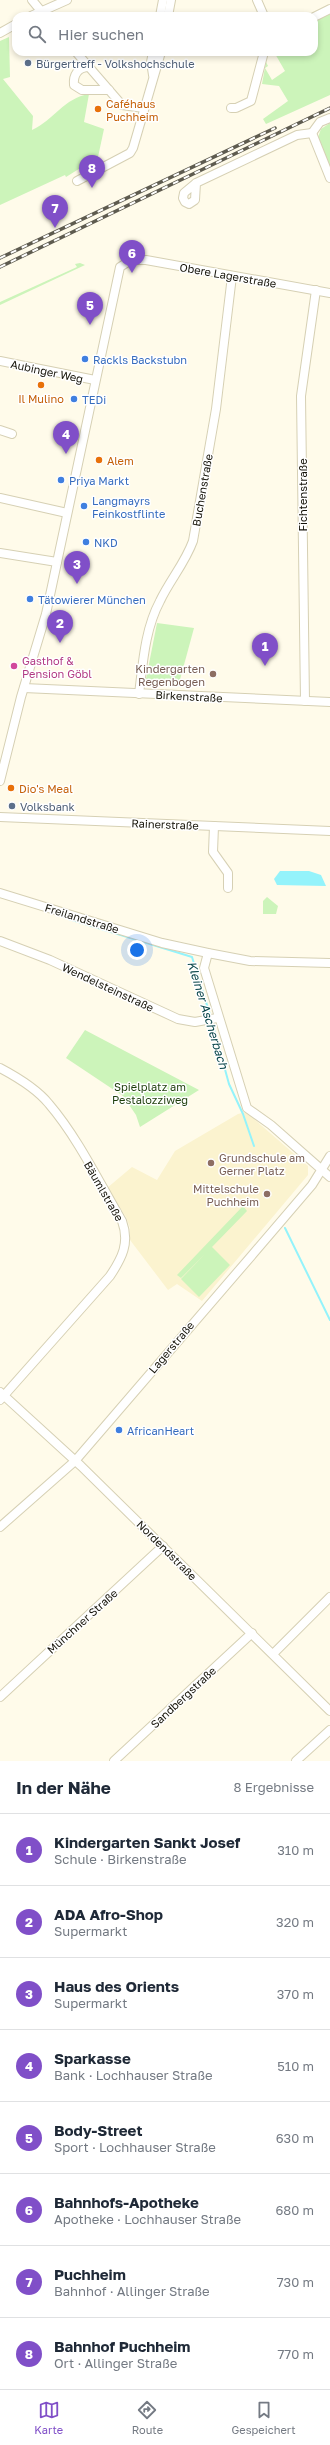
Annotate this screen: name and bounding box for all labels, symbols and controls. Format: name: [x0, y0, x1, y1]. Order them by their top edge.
search box: [12, 12, 318, 56]
icon: search: [26, 23, 48, 45]
text: Hier suchen: [58, 25, 144, 43]
place label: Bürgertreff - Volkshochschule: [36, 57, 195, 70]
marker: Bürgertreff - Volkshochschule: [23, 58, 33, 68]
place label: Caféhaus Puchheim: [106, 97, 158, 123]
marker: Caféhaus Puchheim: [93, 104, 103, 114]
pin: 8: [79, 155, 105, 188]
pin: 7: [42, 195, 68, 228]
pin: 6: [119, 240, 145, 273]
street label: Obere Lagerstraße: [179, 260, 277, 290]
pin: 5: [77, 292, 103, 325]
place label: Rackls Backstubn: [93, 353, 187, 366]
marker: Rackls Backstubn: [80, 354, 90, 364]
street label: Aubinger Weg: [10, 357, 84, 385]
marker: Il Mulino: [36, 380, 46, 390]
place label: Il Mulino: [18, 392, 64, 405]
place label: TEDi: [82, 393, 106, 406]
marker: TEDi: [69, 394, 79, 404]
pin: 4: [53, 421, 79, 454]
street label: Buchenstraße: [189, 453, 215, 527]
place label: Alem: [107, 454, 134, 467]
marker: Alem: [94, 455, 104, 465]
street label: Fichtenstraße: [296, 458, 309, 532]
place label: Priya Markt: [69, 474, 129, 487]
marker: Priya Markt: [56, 475, 66, 485]
place label: Langmayrs Feinkostflinte: [92, 494, 165, 520]
marker: Langmayrs Feinkostflinte: [79, 501, 89, 511]
place label: NKD: [94, 536, 118, 549]
marker: NKD: [81, 537, 91, 547]
pin: 3: [64, 551, 90, 584]
place label: Tätowierer München: [38, 593, 146, 606]
marker: Tätowierer München: [25, 594, 35, 604]
pin: 2: [47, 610, 73, 643]
pin: 1: [252, 633, 278, 666]
place label: Gasthof & Pension Göbl: [22, 654, 92, 680]
marker: Gasthof & Pension Göbl: [9, 661, 19, 671]
place label: Kindergarten Regenbogen: [135, 662, 205, 688]
marker: Kindergarten Regenbogen: [208, 669, 218, 679]
street label: Birkenstraße: [155, 688, 223, 704]
place label: Dio's Meal: [19, 782, 73, 795]
marker: Dio's Meal: [6, 783, 16, 793]
place label: Volksbank: [20, 800, 75, 813]
marker: Volksbank: [7, 801, 17, 811]
street label: Rainerstraße: [131, 816, 199, 832]
street label: Freilandstraße: [43, 901, 121, 935]
your location: [127, 940, 147, 960]
water label: Kleiner Ascherbach: [184, 959, 232, 1071]
street label: Wendelsteinstraße: [60, 960, 156, 1014]
park label: Spielplatz am Pestalozziweg: [112, 1080, 188, 1106]
place label: Grundschule am Gerner Platz: [219, 1151, 305, 1177]
marker: Grundschule am Gerner Platz: [206, 1158, 216, 1168]
street label: Bäumlstraße: [82, 1159, 126, 1223]
place label: Mittelschule Puchheim: [193, 1182, 259, 1208]
marker: Mittelschule Puchheim: [262, 1189, 272, 1199]
street label: Lagerstraße: [146, 1319, 196, 1375]
place label: AfricanHeart: [127, 1424, 194, 1437]
marker: AfricanHeart: [114, 1425, 124, 1435]
street label: Nordendstraße: [134, 1517, 200, 1583]
street label: Münchner Straße: [44, 1586, 120, 1656]
street label: Sandbergstraße: [148, 1664, 218, 1730]
text: In der Nähe: [16, 1777, 111, 1798]
text: 8 Ergebnisse: [234, 1779, 314, 1795]
text: Kindergarten Sankt Josef: [54, 1833, 240, 1851]
text: 1: [26, 1842, 32, 1858]
text: 310 m: [277, 1842, 314, 1858]
text: Schule · Birkenstraße: [54, 1851, 187, 1867]
text: ADA Afro-Shop: [54, 1905, 163, 1923]
text: 2: [25, 1914, 33, 1930]
text: 320 m: [276, 1914, 314, 1930]
text: Supermarkt: [54, 1923, 128, 1939]
text: Haus des Orients: [54, 1977, 179, 1995]
text: 3: [25, 1986, 33, 2002]
text: 370 m: [277, 1986, 314, 2002]
text: Supermarkt: [54, 1995, 128, 2011]
text: Sparkasse: [54, 2049, 131, 2067]
text: 4: [25, 2058, 33, 2074]
text: 510 m: [277, 2058, 314, 2074]
text: Bank · Lochhauser Straße: [54, 2067, 213, 2083]
text: Body-Street: [54, 2121, 142, 2139]
text: 5: [25, 2130, 33, 2146]
text: 630 m: [276, 2130, 314, 2146]
text: Sport · Lochhauser Straße: [54, 2139, 216, 2155]
text: Bahnhofs-Apotheke: [54, 2193, 199, 2211]
text: 6: [25, 2202, 33, 2218]
text: 680 m: [275, 2202, 314, 2218]
text: Apotheke · Lochhauser Straße: [54, 2211, 241, 2227]
text: Puchheim: [54, 2265, 126, 2283]
text: 7: [25, 2274, 33, 2290]
text: 730 m: [277, 2274, 314, 2290]
text: Bahnhof · Allinger Straße: [54, 2283, 210, 2299]
text: Bahnhof Puchheim: [54, 2337, 191, 2355]
text: 8: [25, 2346, 33, 2362]
text: 770 m: [277, 2346, 314, 2362]
text: Ort · Allinger Straße: [54, 2355, 177, 2371]
tab: Karte: [34, 2399, 63, 2436]
tab: Route: [132, 2399, 163, 2436]
tab: Gespeichert: [232, 2399, 296, 2436]

